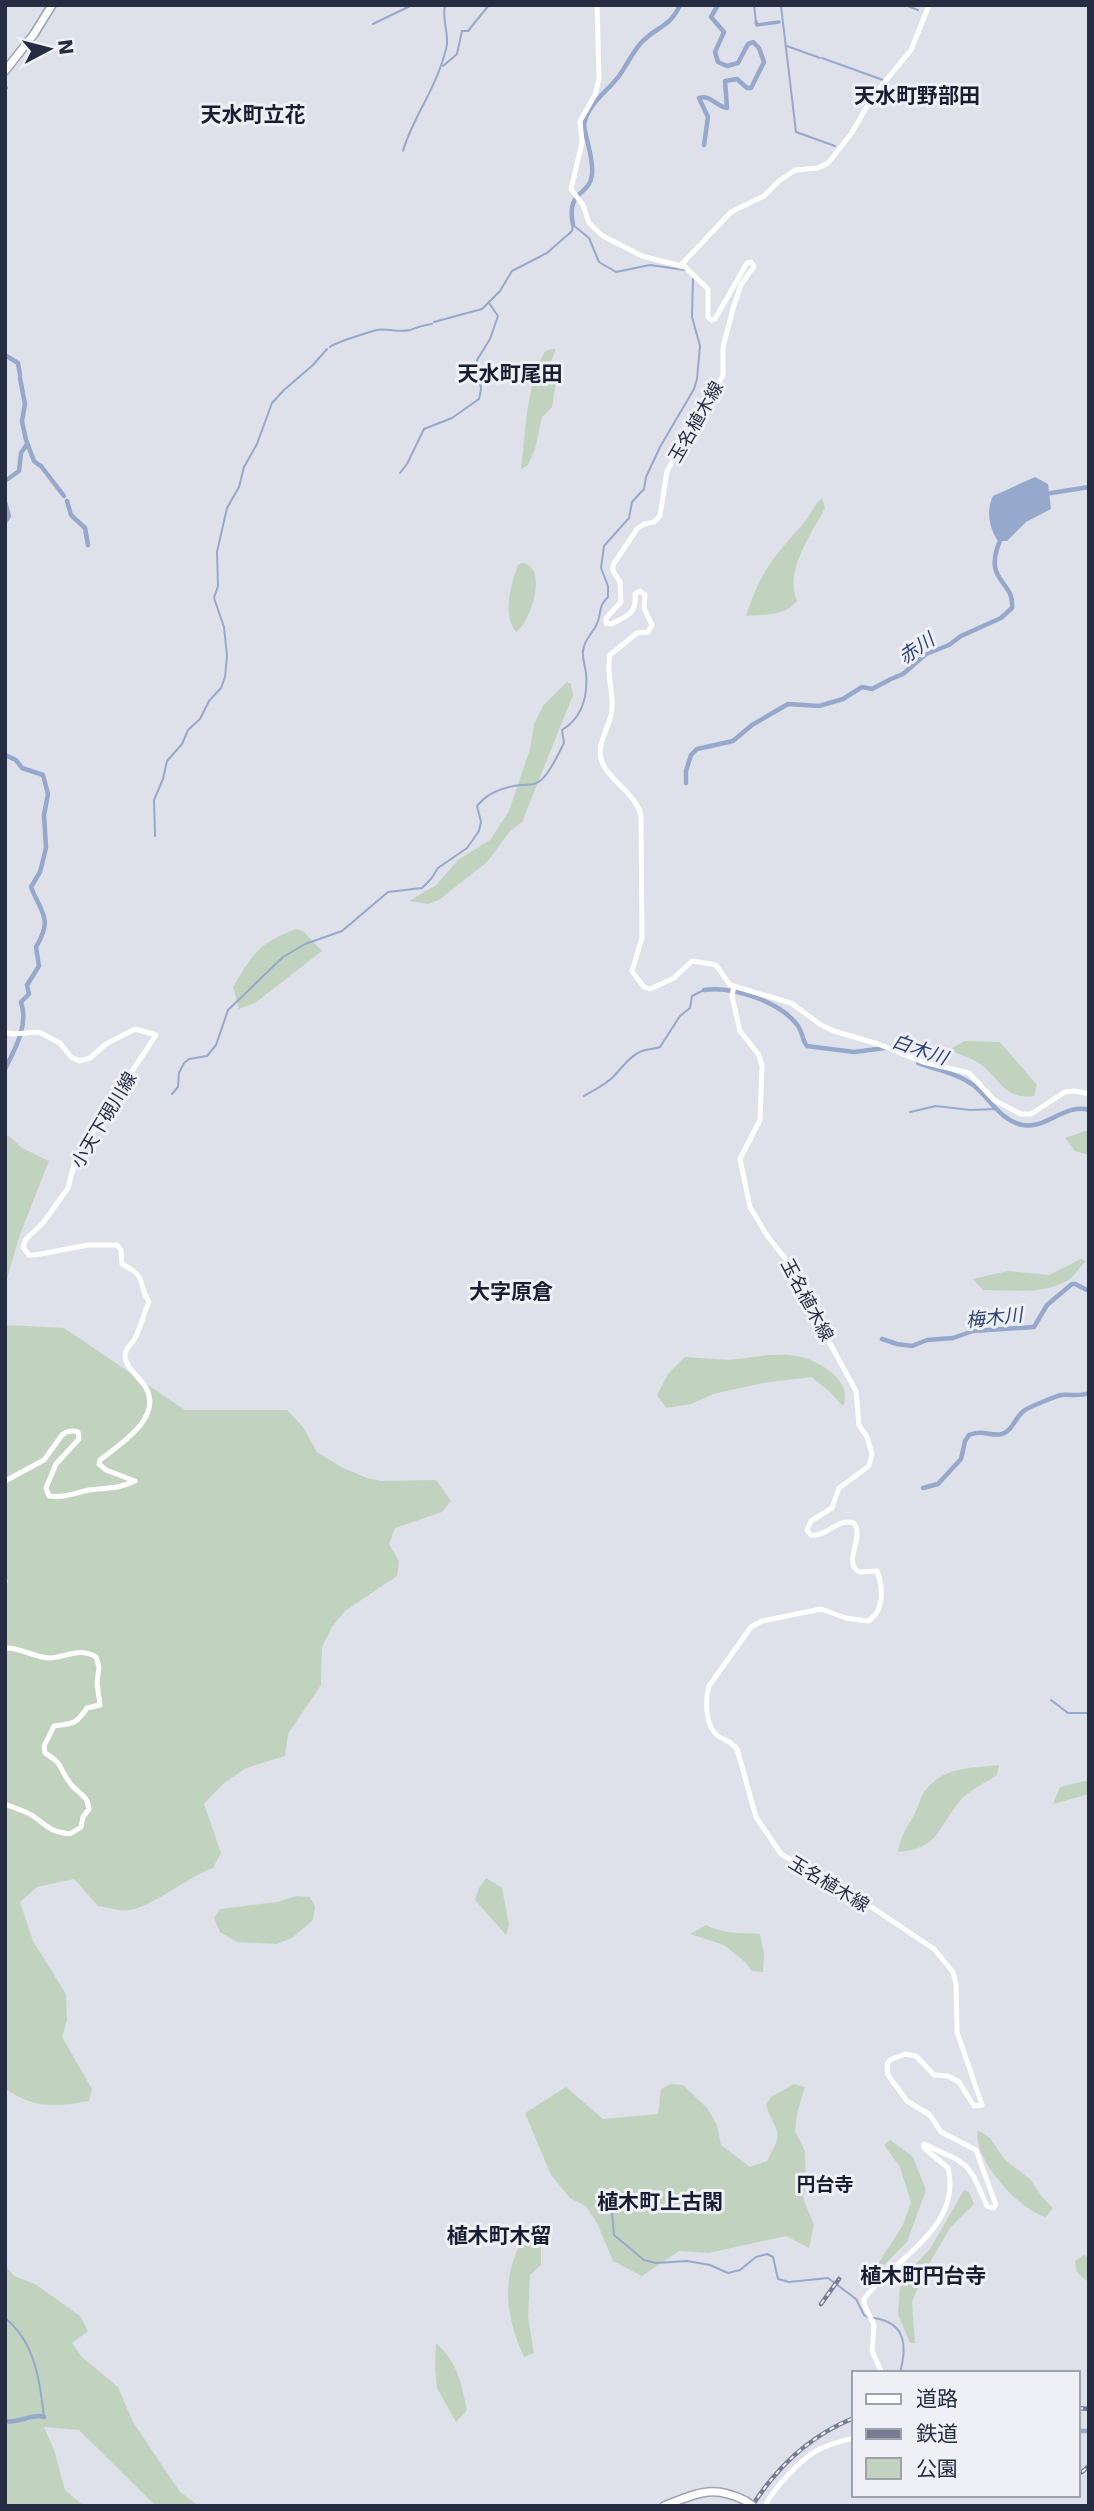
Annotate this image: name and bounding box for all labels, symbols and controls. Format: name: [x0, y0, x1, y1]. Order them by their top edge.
north arrow: [14, 14, 84, 84]
text: N: [54, 38, 78, 56]
district label: 天水町野部田: [854, 84, 980, 108]
district label: 天水町立花: [201, 103, 306, 127]
district label: 天水町尾田: [458, 362, 563, 386]
street label: 玉名植木線: [664, 378, 727, 466]
water label: 赤川: [894, 627, 940, 668]
water label: 白木川: [889, 1029, 952, 1069]
street label: 小天下硯川線: [67, 1068, 140, 1171]
street label: 玉名植木線: [777, 1255, 838, 1344]
district label: 大字原倉: [469, 1280, 553, 1304]
water label: 梅木川: [964, 1303, 1025, 1331]
street label: 玉名植木線: [785, 1851, 873, 1916]
district label: 円台寺: [796, 2173, 854, 2195]
district label: 植木町上古閑: [597, 2190, 723, 2214]
district label: 植木町木留: [447, 2224, 552, 2248]
district label: 植木町円台寺: [860, 2264, 986, 2288]
legend: [852, 2371, 1080, 2497]
text: 道路: [916, 2387, 958, 2411]
text: 鉄道: [916, 2422, 958, 2446]
text: 公園: [916, 2457, 958, 2481]

